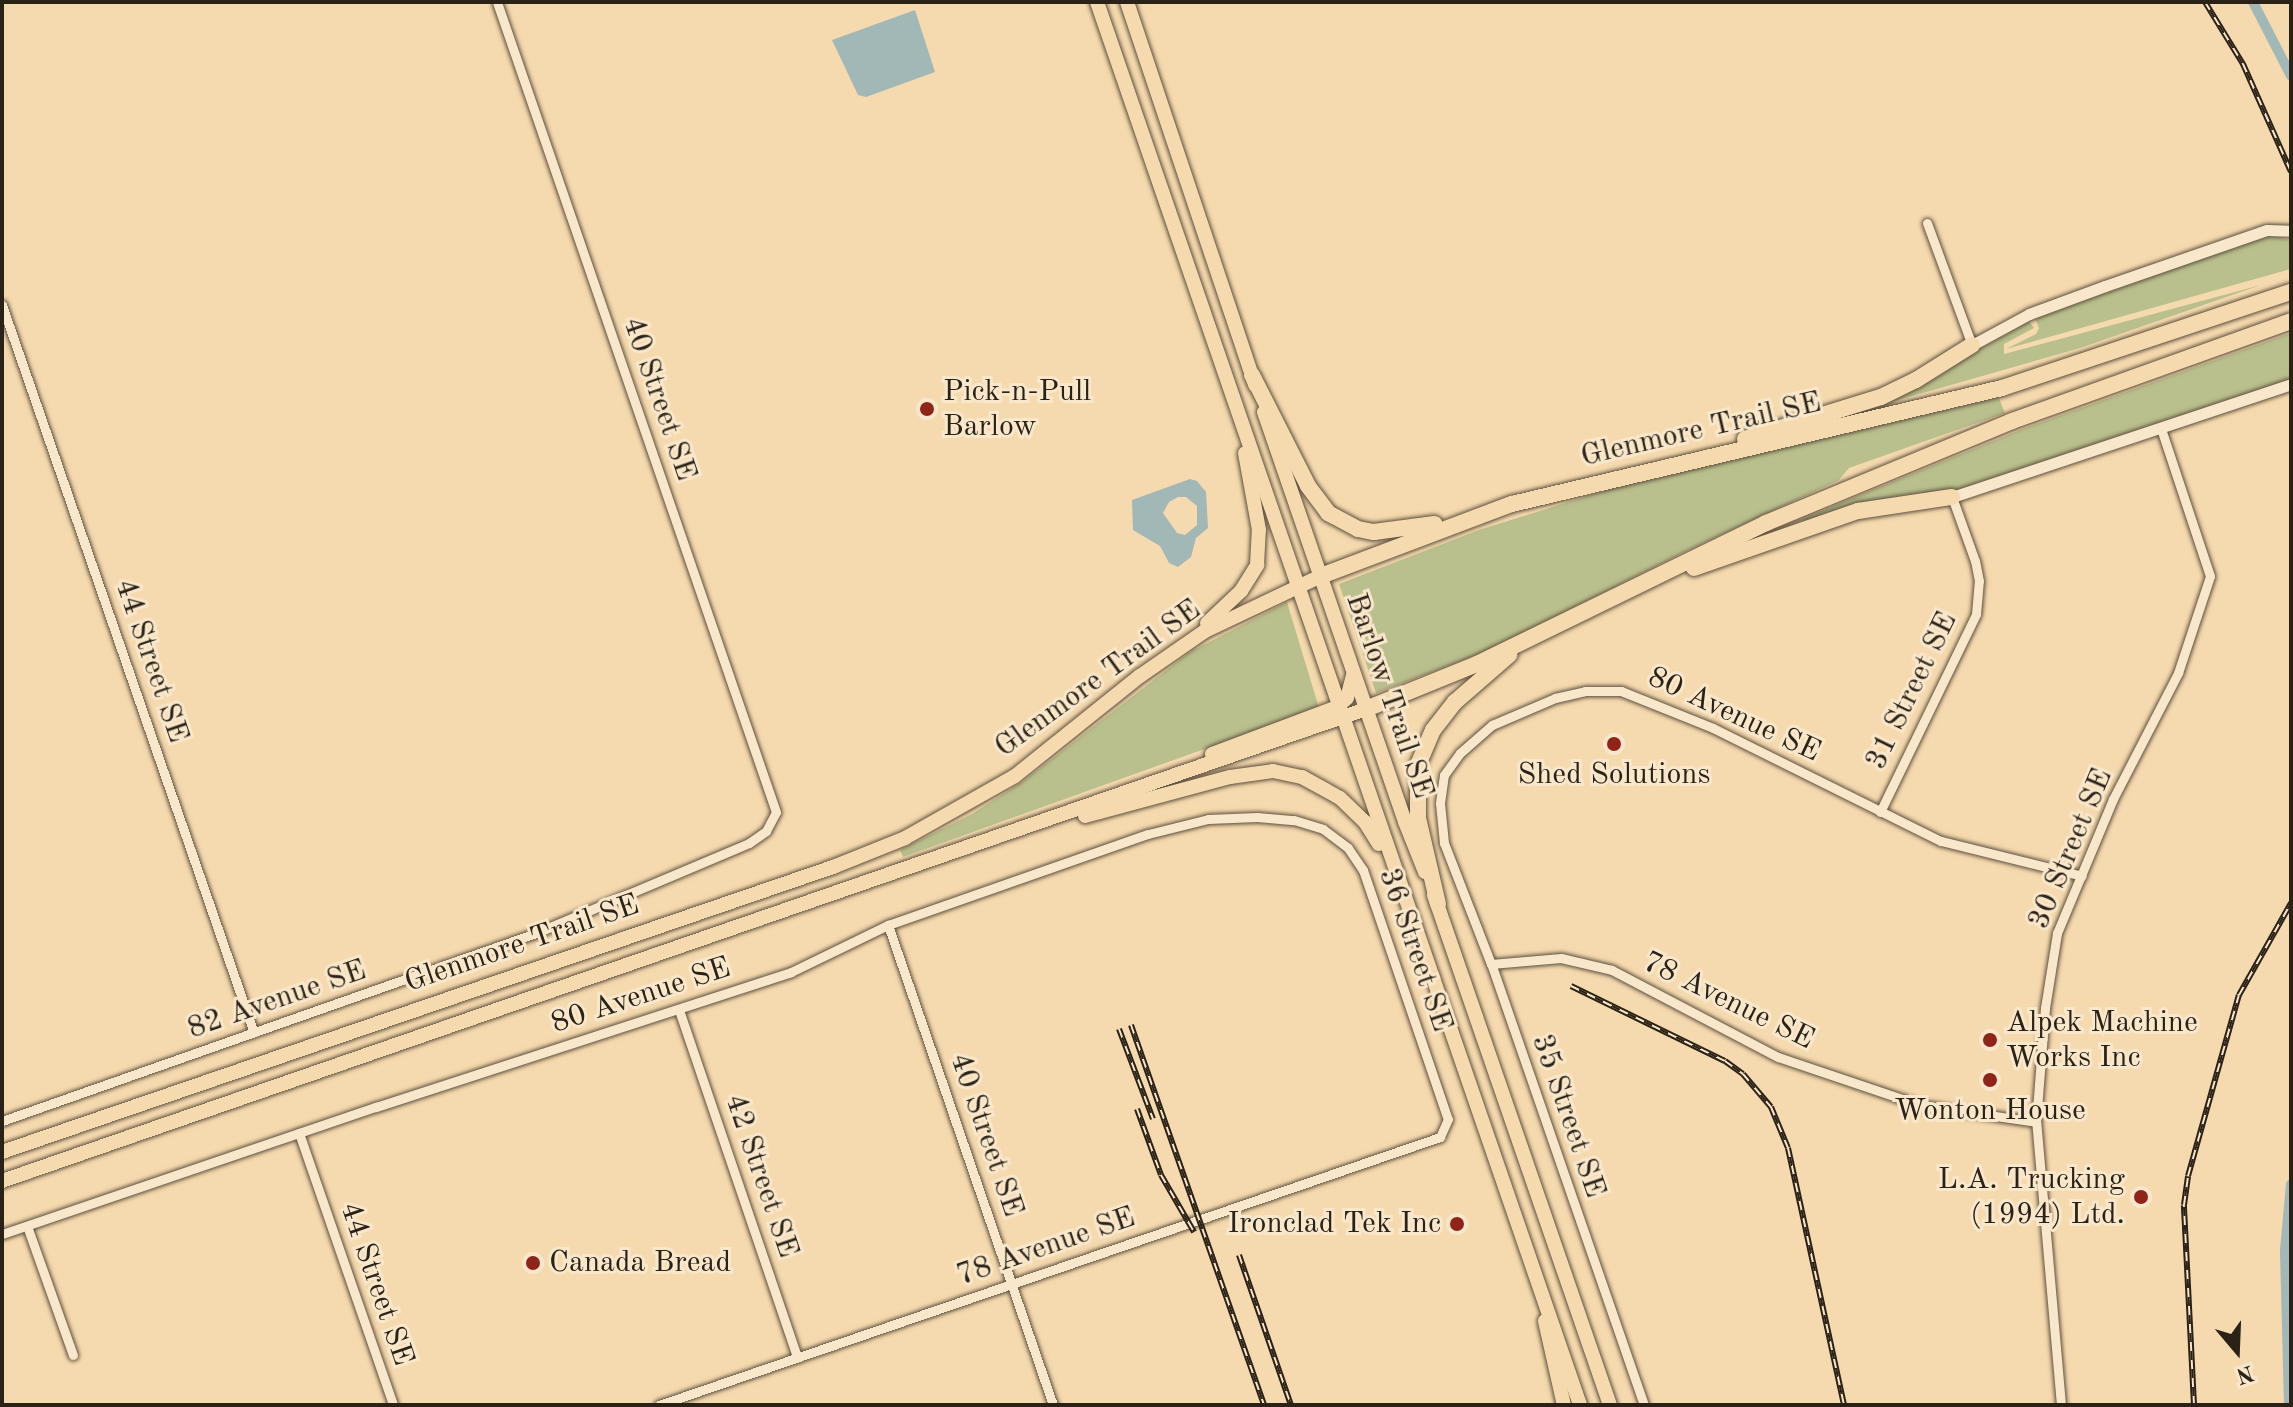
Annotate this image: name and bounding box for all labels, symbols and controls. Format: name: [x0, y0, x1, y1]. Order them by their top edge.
street label: 40 Street SE: [614, 313, 704, 485]
place label: Pick-n-Pull Barlow: [943, 374, 1091, 444]
street label: Glenmore Trail SE: [1577, 385, 1825, 475]
marker: Pick-n-Pull Barlow: [918, 400, 936, 418]
street label: 44 Street SE: [106, 575, 196, 747]
street label: Barlow Trail SE: [1337, 589, 1441, 803]
street label: Glenmore Trail SE: [988, 592, 1208, 766]
street label: 31 Street SE: [1858, 607, 1966, 775]
street label: 80 Avenue SE: [1642, 659, 1826, 771]
marker: Shed Solutions: [1605, 735, 1623, 753]
place label: Shed Solutions: [1517, 757, 1711, 793]
street label: 30 Street SE: [2021, 764, 2121, 934]
street label: 36 Street SE: [1370, 864, 1460, 1036]
street label: Glenmore Trail SE: [400, 887, 644, 1001]
street label: 78 Avenue SE: [1636, 944, 1820, 1058]
street label: 80 Avenue SE: [547, 950, 735, 1042]
street label: 82 Avenue SE: [183, 953, 371, 1047]
place label: Alpek Machine Works Inc: [2006, 1005, 2198, 1076]
street label: 35 Street SE: [1523, 1030, 1613, 1202]
marker: Alpek Machine Works Inc: [1981, 1031, 1999, 1049]
street label: 40 Street SE: [941, 1049, 1031, 1221]
marker: Wonton House: [1981, 1071, 1999, 1089]
street label: 42 Street SE: [716, 1090, 806, 1262]
place label: Wonton House: [1894, 1093, 2086, 1129]
place label: L.A. Trucking (1994) Ltd.: [1938, 1162, 2125, 1232]
marker: L.A. Trucking (1994) Ltd.: [2132, 1188, 2150, 1206]
street label: 44 Street SE: [331, 1198, 421, 1370]
street label: 78 Avenue SE: [952, 1200, 1140, 1294]
place label: Ironclad Tek Inc: [1227, 1206, 1441, 1242]
marker: Ironclad Tek Inc: [1448, 1215, 1466, 1233]
place label: Canada Bread: [549, 1245, 731, 1281]
marker: Canada Bread: [524, 1254, 542, 1272]
north arrow: [2197, 1311, 2277, 1391]
text: N: [2233, 1361, 2256, 1387]

